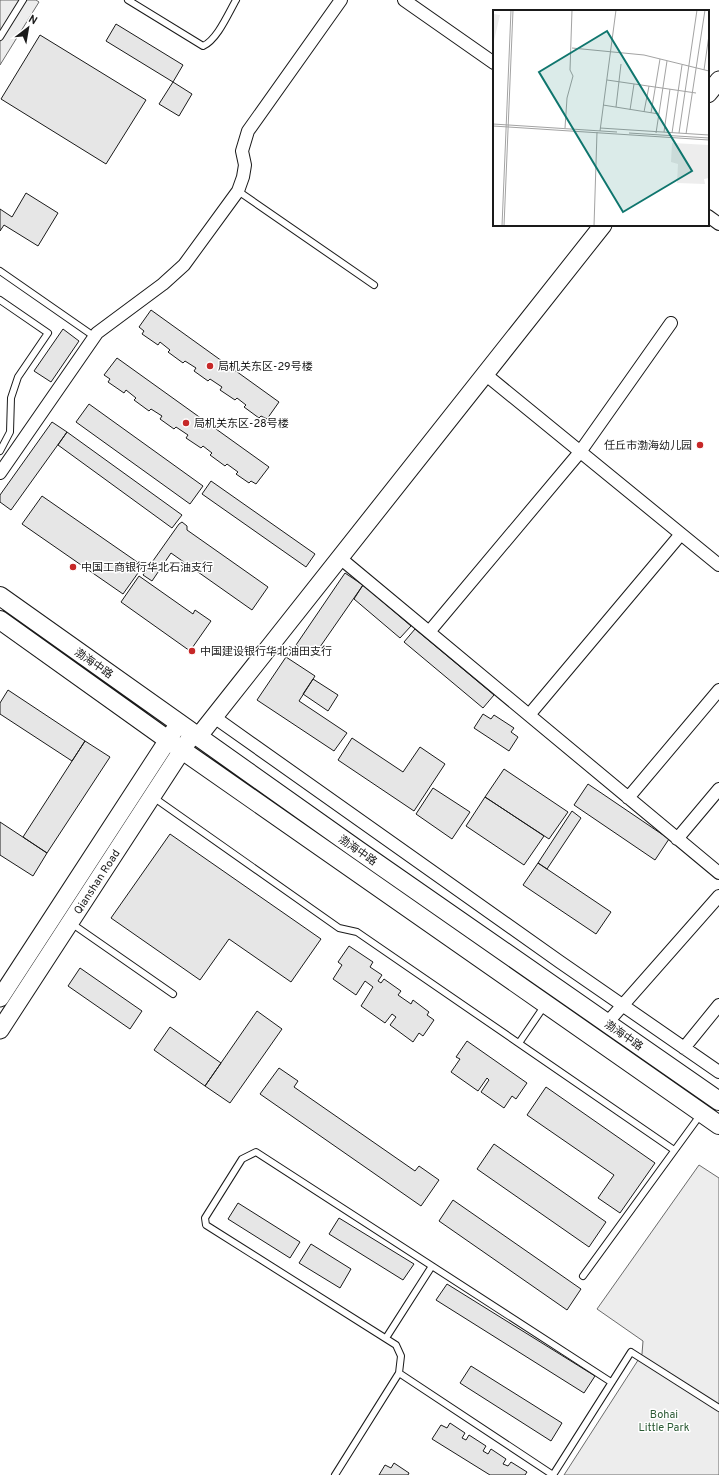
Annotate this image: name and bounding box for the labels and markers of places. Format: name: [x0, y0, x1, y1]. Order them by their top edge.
place label: 局机关东区-29号楼: [218, 360, 313, 374]
marker: 局机关东区-29号楼: [205, 361, 215, 371]
place label: 局机关东区-28号楼: [194, 417, 289, 431]
marker: 局机关东区-28号楼: [181, 418, 191, 428]
place label: 任丘市渤海幼儿园: [604, 439, 692, 453]
marker: 任丘市渤海幼儿园: [695, 440, 705, 450]
place label: 中国工商银行华北石油支行: [81, 561, 213, 575]
marker: 中国工商银行华北石油支行: [68, 562, 78, 572]
place label: 中国建设银行华北油田支行: [200, 645, 332, 659]
marker: 中国建设银行华北油田支行: [187, 646, 197, 656]

